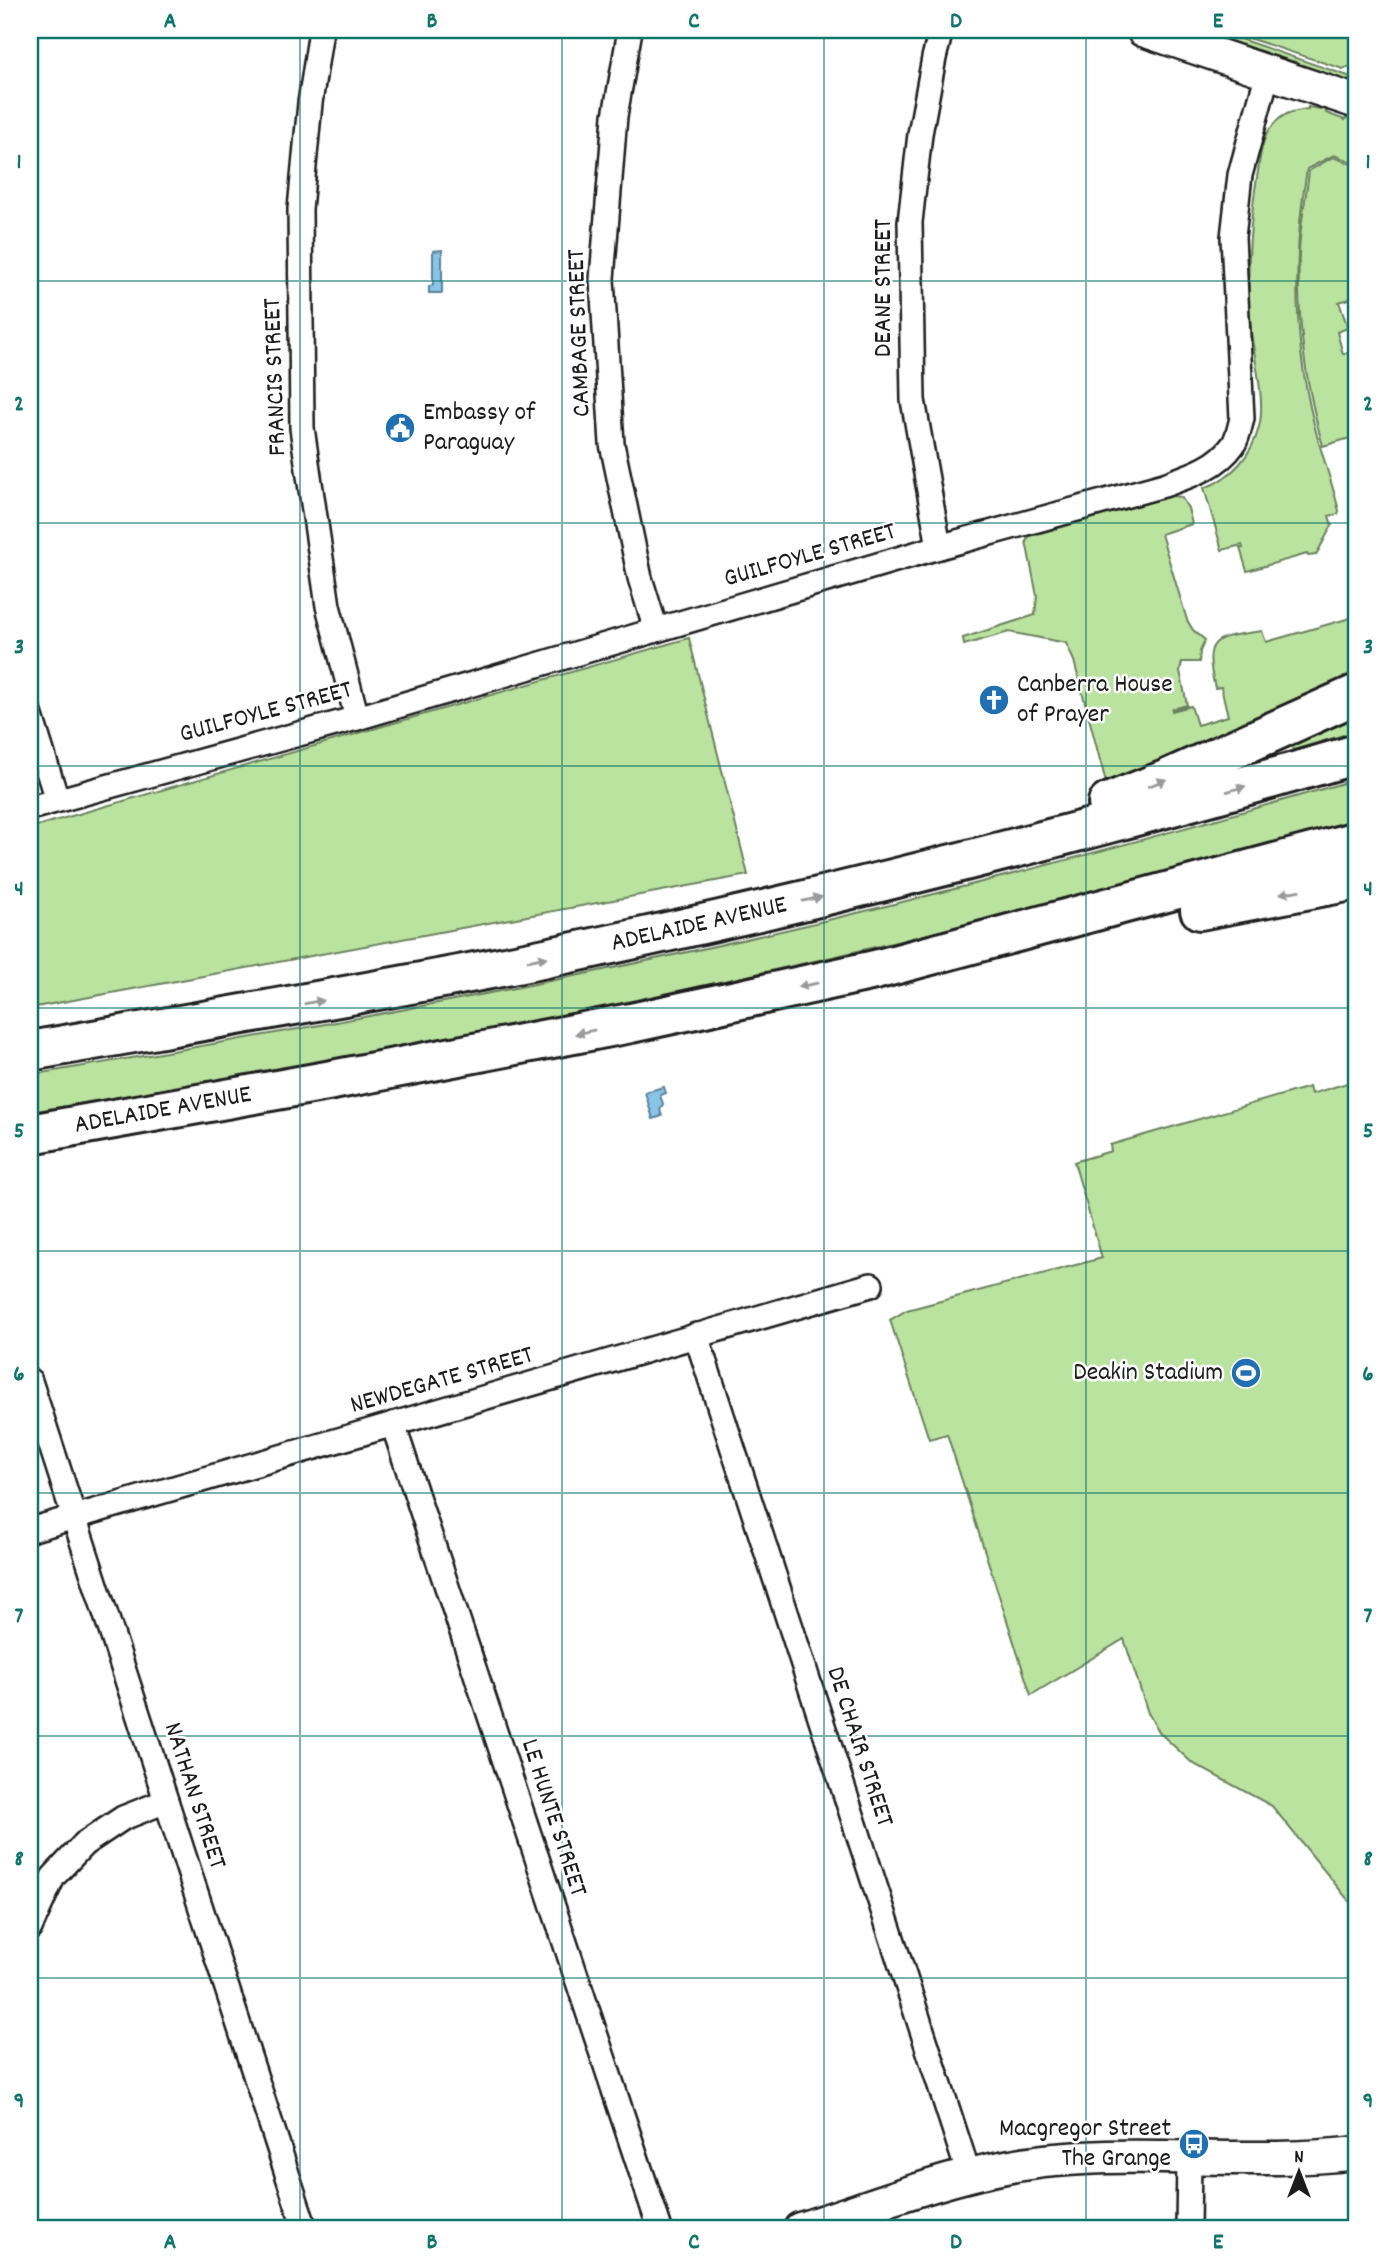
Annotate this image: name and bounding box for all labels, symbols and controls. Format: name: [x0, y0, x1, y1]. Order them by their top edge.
text: A: [164, 6, 176, 39]
text: B: [427, 6, 438, 39]
text: C: [688, 6, 700, 39]
text: D: [950, 6, 962, 39]
text: E: [1213, 6, 1224, 39]
text: 1: [16, 147, 22, 180]
text: 1: [1365, 147, 1371, 180]
street label: DEANE STREET: [866, 218, 903, 357]
street label: CAMBAGE STREET: [559, 248, 601, 418]
street label: FRANCIS STREET: [255, 297, 297, 457]
text: 2: [14, 389, 24, 422]
text: 2: [1363, 389, 1373, 422]
place label: Embassy of Paraguay: [423, 395, 536, 462]
public building icon: Embassy of Paraguay: [383, 411, 417, 445]
street label: GUILFOYLE STREET: [720, 514, 901, 598]
text: 3: [14, 632, 24, 665]
text: 3: [1363, 632, 1373, 665]
place label: Canberra House of Prayer: [1017, 667, 1173, 734]
street label: GUILFOYLE STREET: [176, 672, 357, 754]
church icon: Canberra House of Prayer: [977, 683, 1011, 717]
one-way arrow: [1146, 778, 1167, 789]
one-way arrow: [1225, 783, 1246, 793]
text: 4: [14, 874, 24, 907]
text: 4: [1363, 874, 1373, 907]
one-way arrow: [1279, 886, 1301, 897]
street label: ADELAIDE AVENUE: [608, 887, 791, 962]
one-way arrow: [802, 893, 824, 904]
one-way arrow: [526, 954, 548, 965]
one-way arrow: [797, 979, 819, 990]
one-way arrow: [303, 996, 325, 1007]
one-way arrow: [574, 1026, 596, 1037]
street label: ADELAIDE AVENUE: [71, 1076, 255, 1144]
text: 5: [14, 1116, 24, 1149]
text: 5: [1363, 1116, 1373, 1149]
street label: NEWDEGATE STREET: [346, 1337, 538, 1425]
place label: Deakin Stadium: [1073, 1355, 1223, 1392]
sports icon: Deakin Stadium: [1229, 1356, 1263, 1390]
text: 6: [13, 1359, 25, 1392]
text: 6: [1362, 1359, 1374, 1392]
text: 7: [15, 1601, 24, 1634]
text: 7: [1364, 1601, 1373, 1634]
street label: DE CHAIR STREET: [816, 1662, 903, 1833]
street label: NATHAN STREET: [153, 1718, 235, 1875]
street label: LE HUNTE STREET: [510, 1734, 596, 1902]
text: 8: [14, 1844, 24, 1877]
text: 8: [1363, 1844, 1373, 1877]
text: 9: [14, 2086, 24, 2119]
text: 9: [1363, 2086, 1373, 2119]
place label: Macgregor Street The Grange: [999, 2111, 1171, 2178]
bus stop icon: Macgregor Street The Grange: [1177, 2127, 1211, 2161]
north arrow: [1264, 2136, 1334, 2206]
text: N: [1294, 2145, 1304, 2172]
text: A: [164, 2227, 176, 2259]
text: B: [427, 2227, 438, 2259]
text: C: [688, 2227, 700, 2259]
text: D: [950, 2227, 962, 2259]
text: E: [1213, 2227, 1224, 2259]

